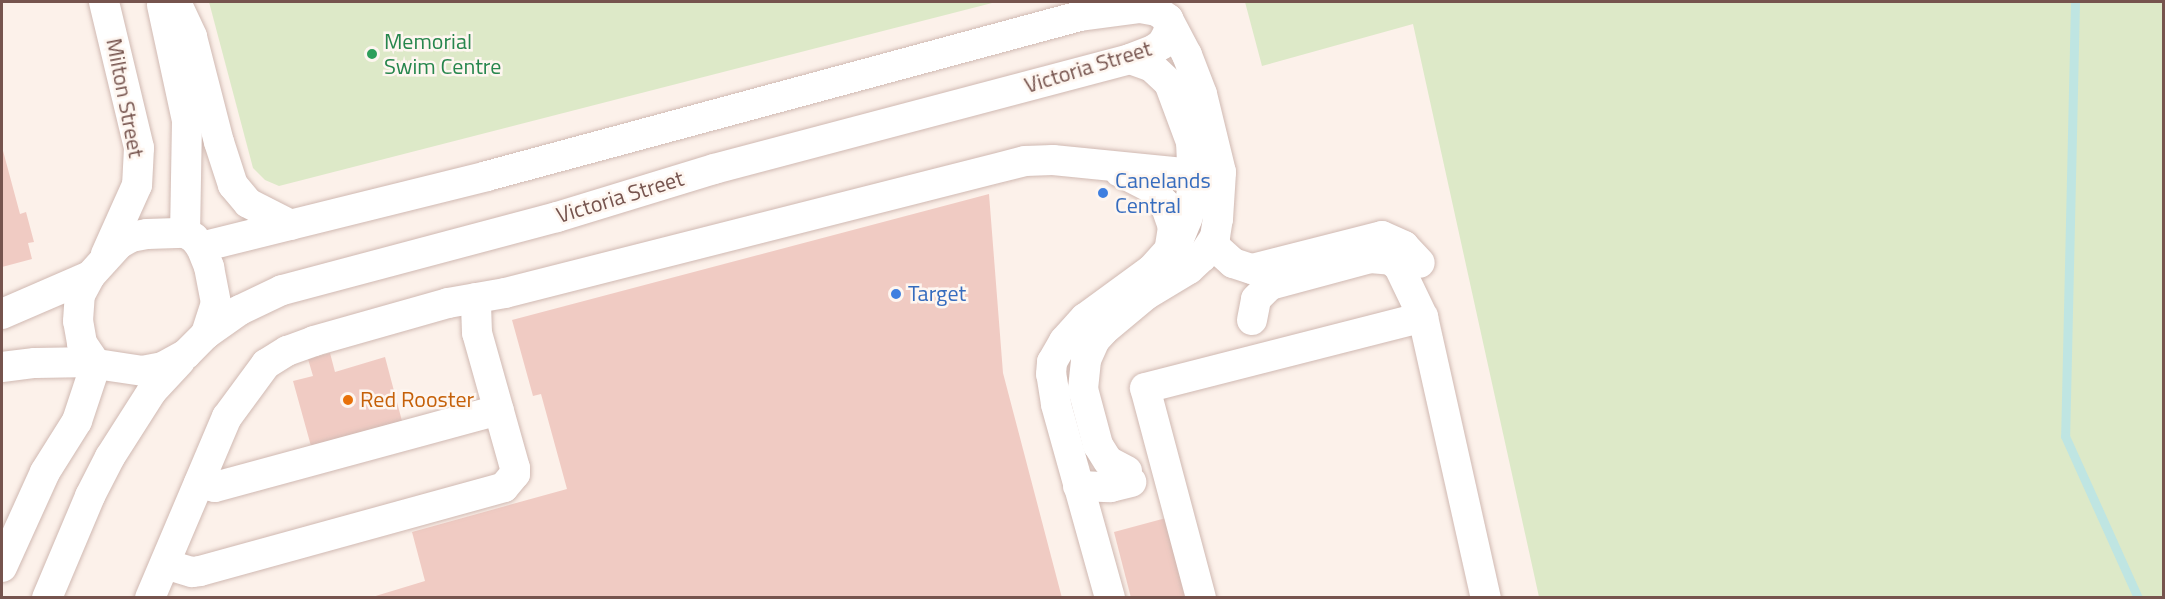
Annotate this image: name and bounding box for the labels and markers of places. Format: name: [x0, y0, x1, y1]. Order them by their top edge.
place label: Memorial Swim Centre: [384, 28, 501, 80]
marker: Memorial Swim Centre: [365, 47, 379, 61]
place label: Canelands Central: [1115, 167, 1211, 218]
marker: Canelands Central: [1096, 186, 1110, 200]
place label: Target: [908, 281, 966, 307]
marker: Target: [889, 287, 903, 301]
place label: Red Rooster: [360, 387, 474, 413]
marker: Red Rooster: [341, 393, 355, 407]

